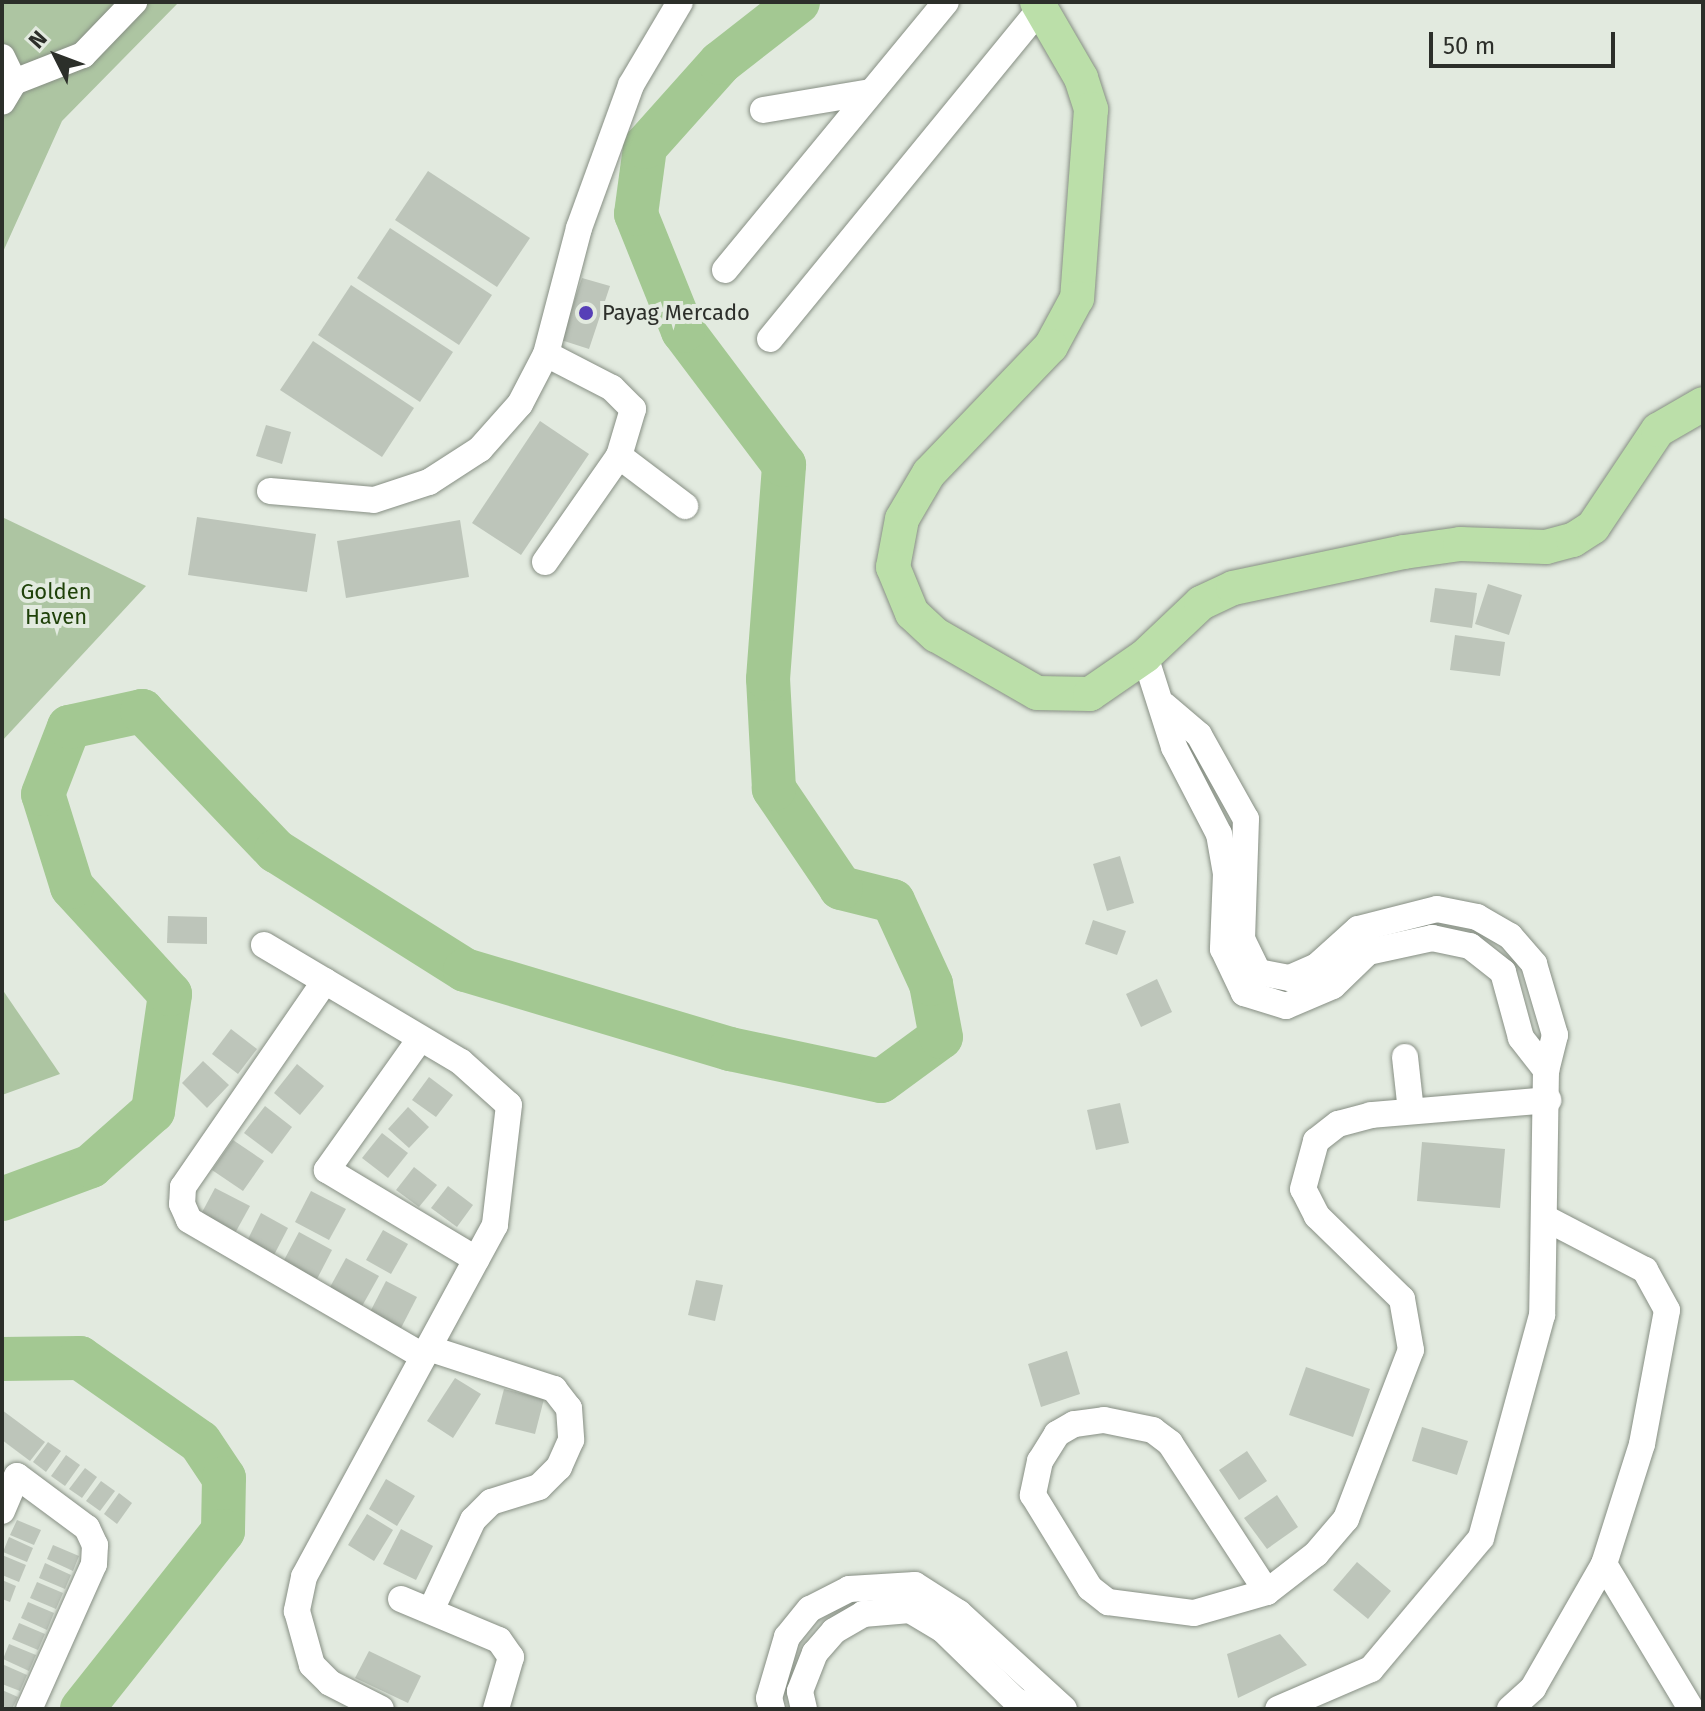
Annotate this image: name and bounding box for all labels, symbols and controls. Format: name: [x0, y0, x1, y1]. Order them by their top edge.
north arrow: [16, 16, 96, 96]
scale bar: [1433, 16, 1619, 66]
text: N: [23, 25, 53, 54]
text: 50 m: [1443, 32, 1495, 60]
place label: Payag Mercado: [602, 300, 750, 326]
marker: Payag Mercado: [577, 304, 595, 322]
park label: Golden Haven: [20, 578, 92, 630]

